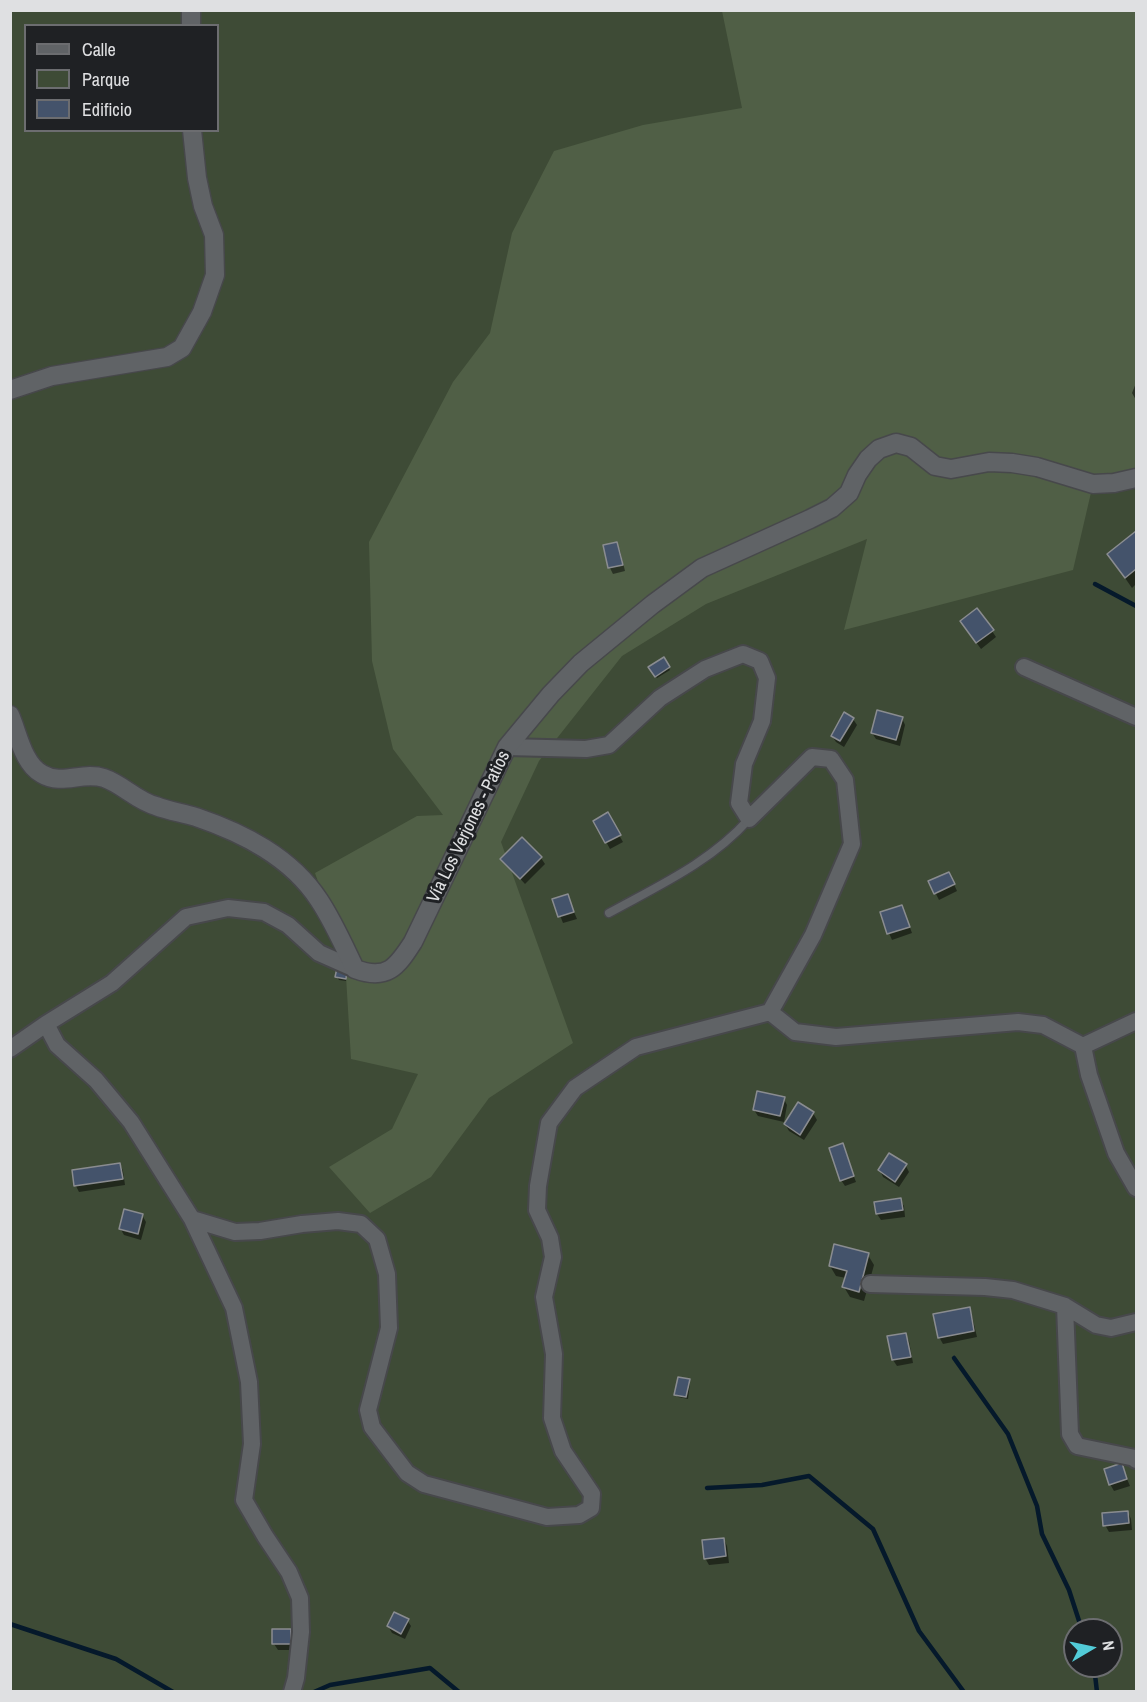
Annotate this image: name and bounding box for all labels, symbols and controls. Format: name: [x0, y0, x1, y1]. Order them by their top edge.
legend: [24, 24, 219, 132]
text: Calle: [82, 37, 116, 62]
text: Parque: [82, 67, 130, 92]
text: Edificio: [82, 97, 132, 122]
street label: Vía Los Verjones - Patios: [423, 748, 515, 906]
north arrow: [1063, 1618, 1123, 1678]
text: N: [1097, 1639, 1120, 1652]

